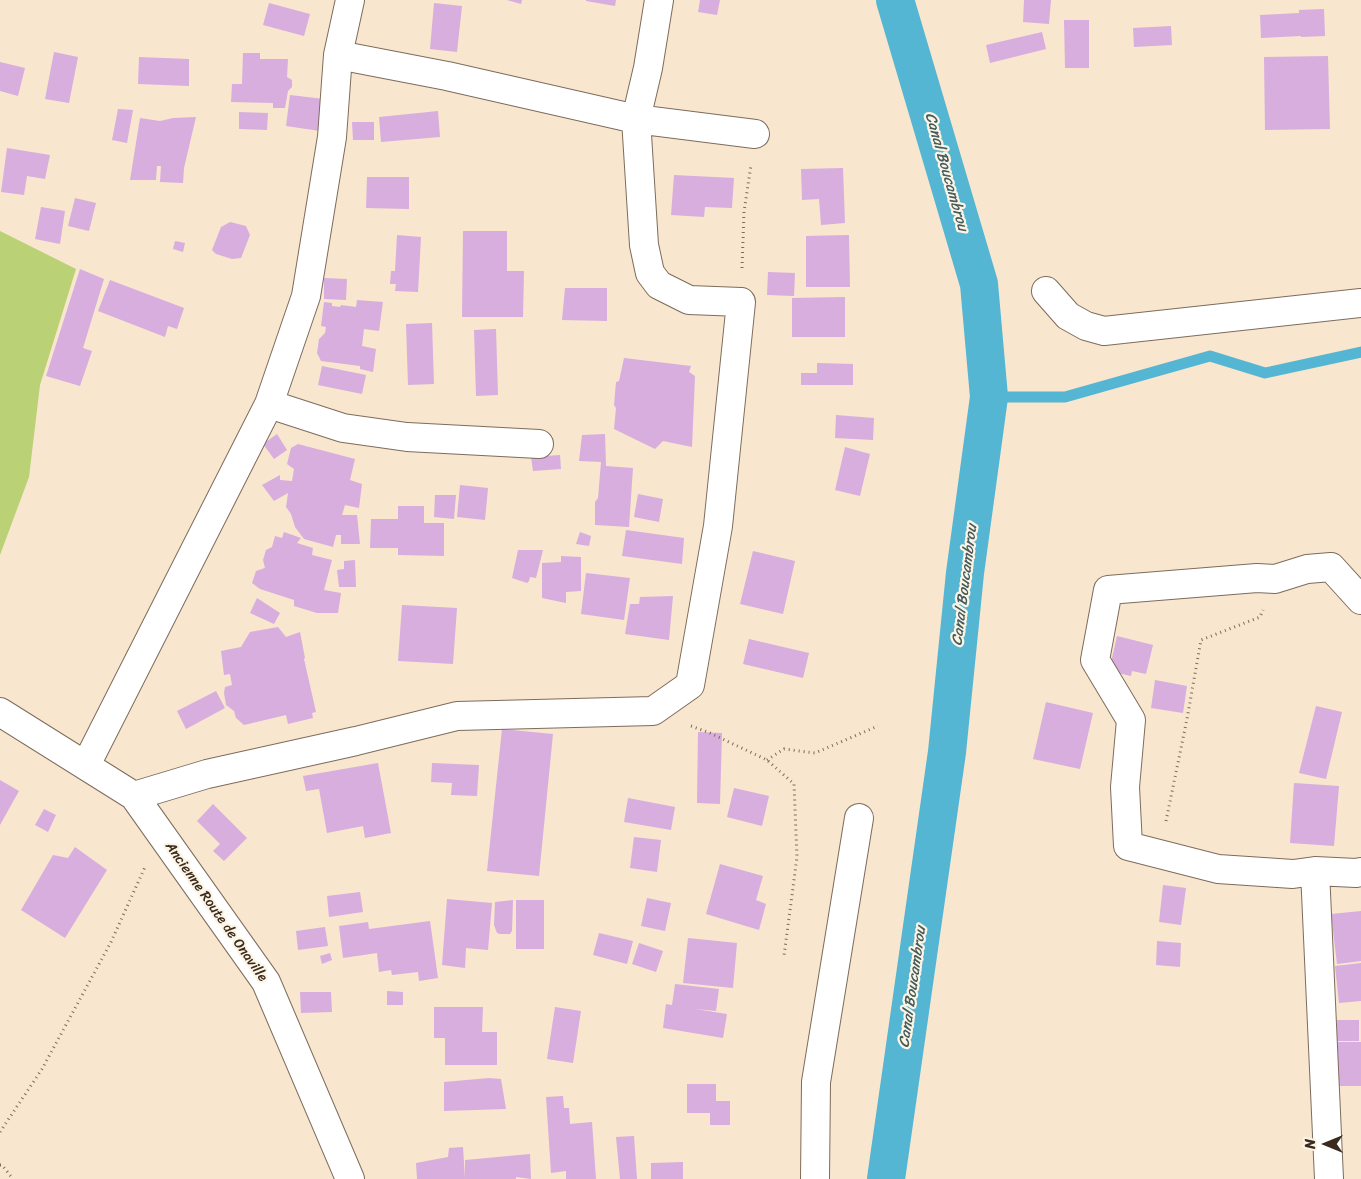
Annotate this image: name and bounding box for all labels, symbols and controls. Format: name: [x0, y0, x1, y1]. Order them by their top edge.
water label: Canal Boucambrou: [921, 111, 971, 233]
water label: Canal Boucambrou: [949, 523, 981, 647]
street label: Ancienne Route de Onaville: [161, 839, 271, 985]
water label: Canal Boucambrou: [896, 925, 930, 1049]
north arrow: [1301, 1119, 1351, 1169]
text: N: [1298, 1139, 1323, 1149]

